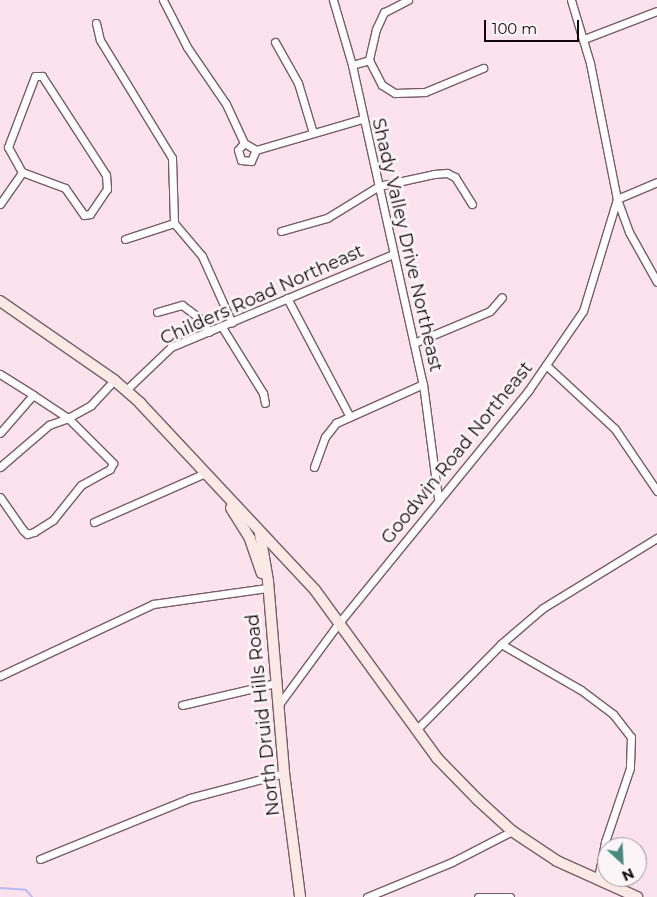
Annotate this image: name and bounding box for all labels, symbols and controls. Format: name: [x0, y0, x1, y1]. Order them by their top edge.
scale bar: [487, 10, 582, 42]
text: 100 m: [492, 19, 537, 38]
street label: Shady Valley Drive Northeast: [367, 116, 447, 374]
street label: Childers Road Northeast: [157, 240, 367, 350]
street label: Goodwin Road Northeast: [377, 358, 537, 548]
street label: North Druid Hills Road: [242, 613, 284, 817]
north arrow: [597, 837, 647, 887]
text: N: [619, 864, 637, 885]

